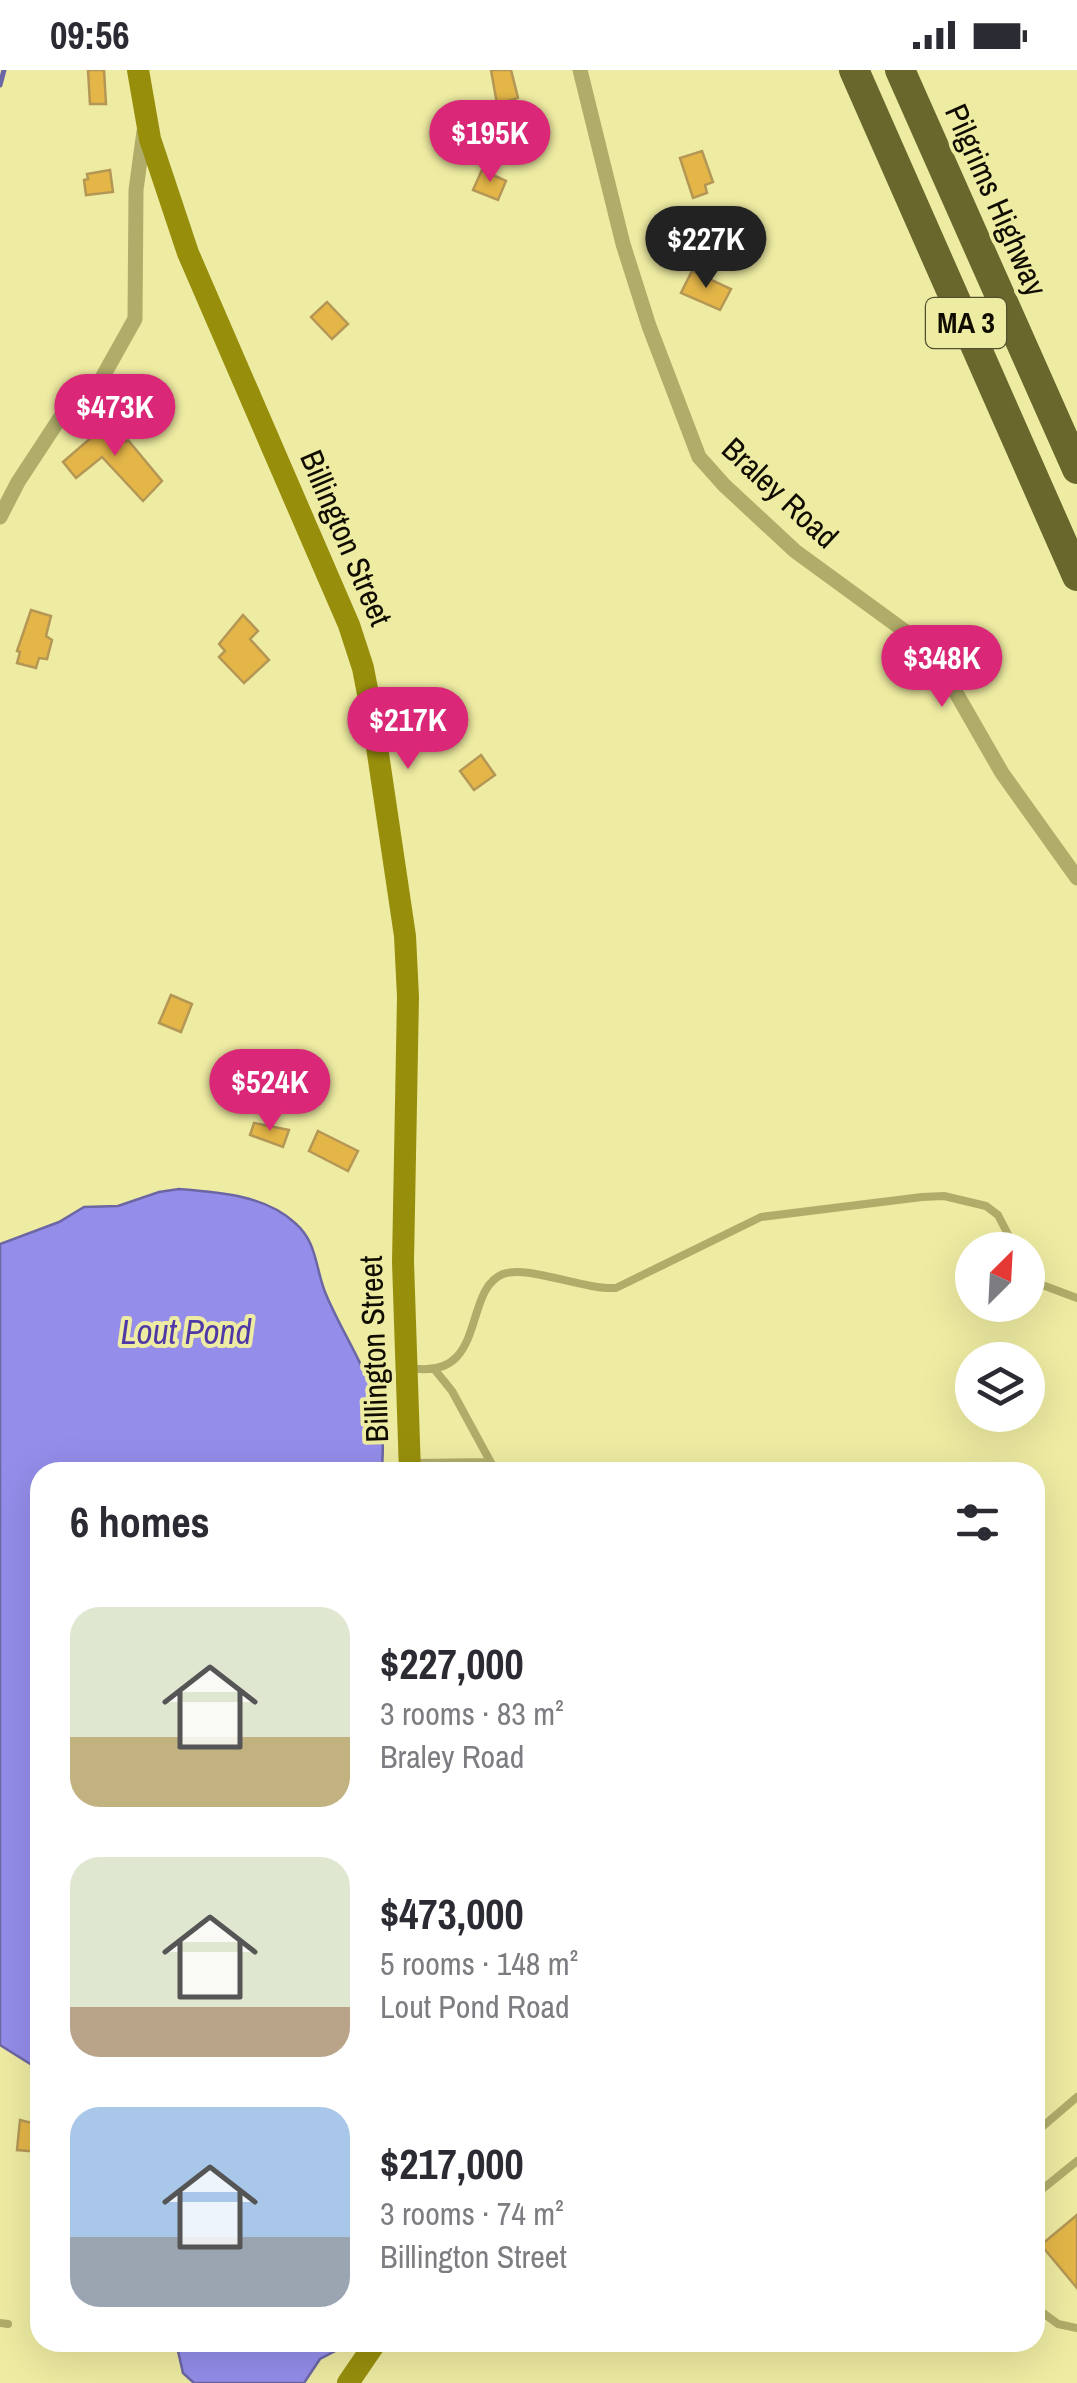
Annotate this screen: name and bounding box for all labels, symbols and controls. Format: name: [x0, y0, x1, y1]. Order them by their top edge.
text: 09:56: [50, 10, 130, 61]
street label: Pilgrims Highway: [935, 97, 1058, 302]
pin: $195K: [420, 100, 560, 185]
text: $195K: [451, 111, 529, 154]
pin: $227K: [636, 206, 776, 291]
text: $227K: [667, 217, 745, 260]
road number: MA 3: [926, 298, 1006, 348]
pin: $473K: [45, 374, 185, 459]
text: $473K: [76, 385, 154, 428]
street label: Braley Road: [713, 428, 848, 558]
street label: Billington Street: [290, 443, 403, 632]
pin: $348K: [872, 625, 1012, 710]
text: $348K: [903, 636, 981, 679]
pin: $217K: [338, 687, 478, 772]
text: $217K: [369, 698, 447, 741]
pin: $524K: [200, 1049, 340, 1134]
text: $524K: [231, 1060, 309, 1103]
north arrow: [955, 1232, 1045, 1322]
map controls: [955, 1232, 1045, 1432]
street label: Billington Street: [349, 1255, 398, 1443]
water label: Lout Pond: [121, 1308, 252, 1355]
button: layers: [955, 1342, 1045, 1432]
text: 6 homes: [70, 1494, 210, 1550]
icon: filters: [950, 1495, 1005, 1550]
text: $227,000: [380, 1636, 524, 1692]
icon: home: [150, 1647, 270, 1767]
text: 3 rooms · 83 m²: [380, 1692, 564, 1735]
text: Braley Road: [380, 1735, 524, 1778]
text: $473,000: [380, 1886, 524, 1942]
icon: home: [150, 1897, 270, 2017]
text: 5 rooms · 148 m²: [380, 1942, 578, 1985]
text: Lout Pond Road: [380, 1985, 570, 2028]
text: $217,000: [380, 2136, 524, 2192]
icon: home: [150, 2147, 270, 2267]
text: 3 rooms · 74 m²: [380, 2192, 564, 2235]
text: Billington Street: [380, 2235, 567, 2278]

